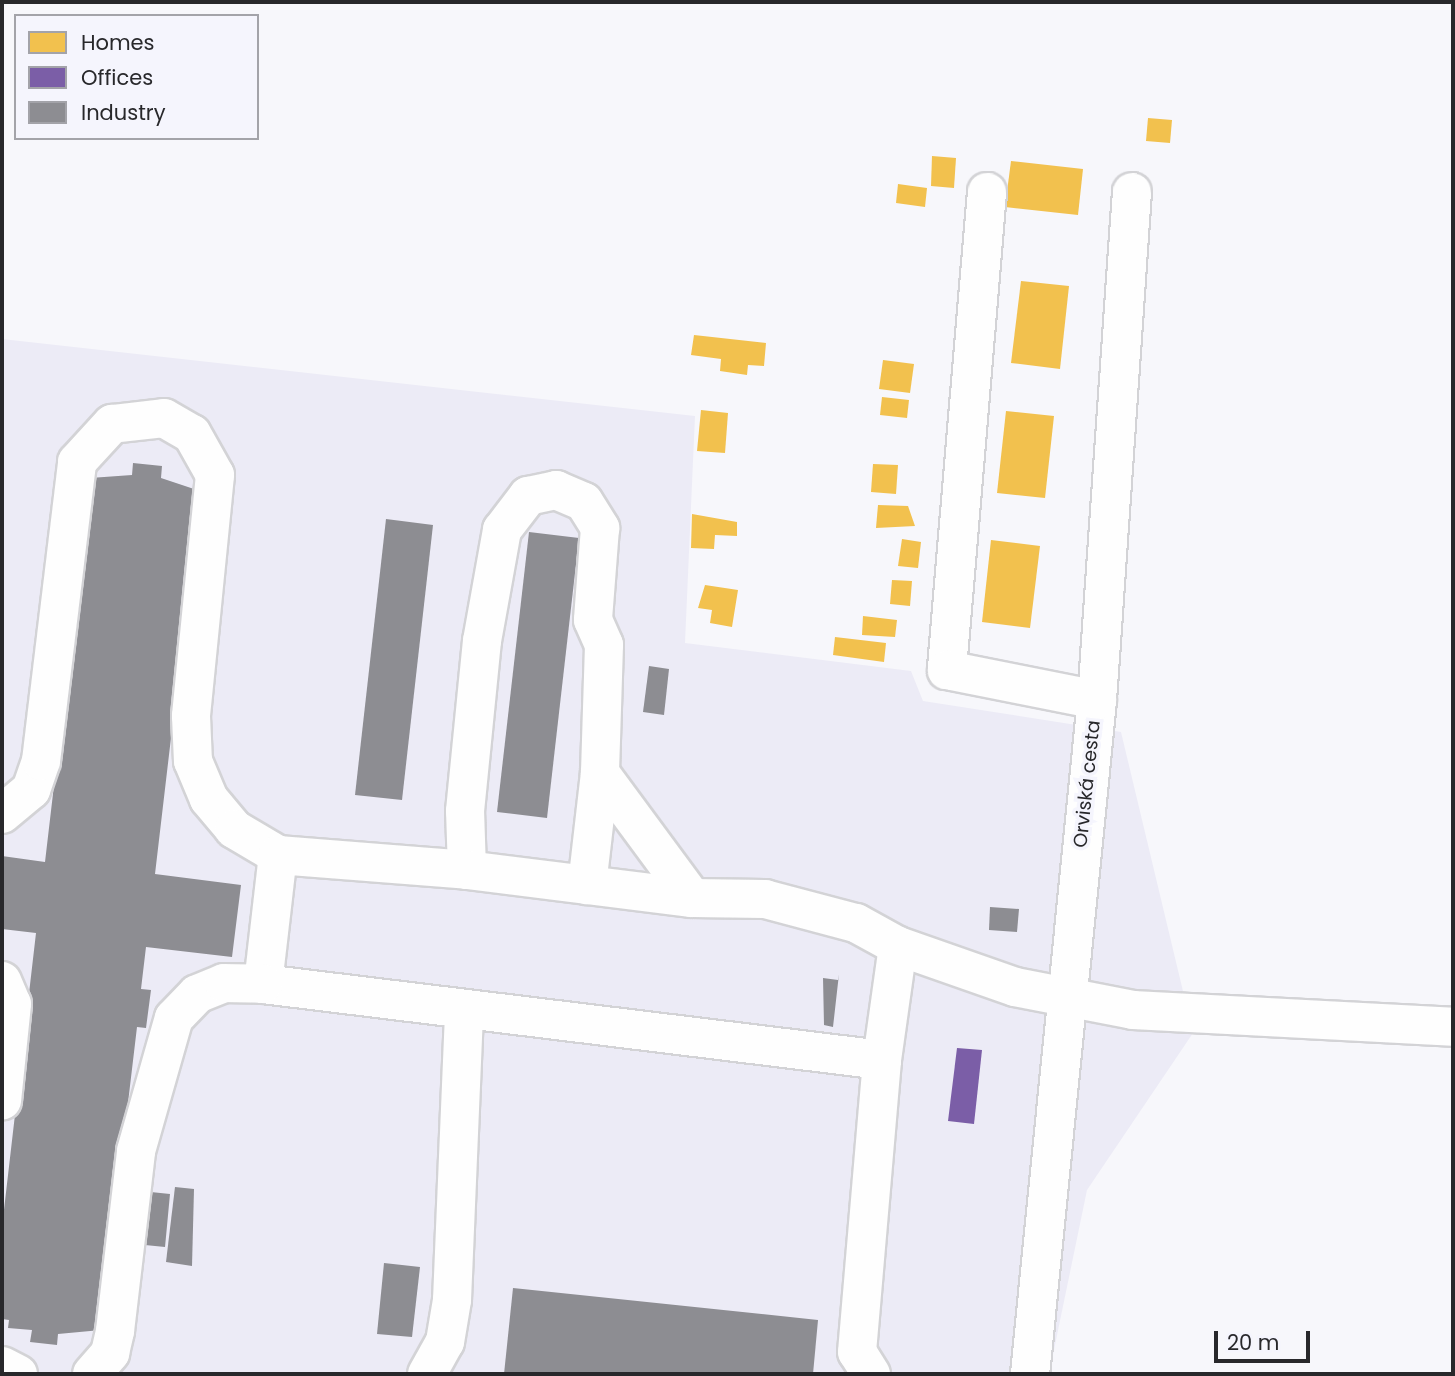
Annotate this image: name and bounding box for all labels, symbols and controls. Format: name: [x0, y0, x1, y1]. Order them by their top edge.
legend: [14, 14, 259, 140]
text: Homes: [81, 28, 155, 57]
text: Offices: [81, 63, 153, 92]
text: Industry: [81, 98, 166, 127]
street label: Orviská cesta: [1069, 719, 1105, 849]
scale bar: [1217, 1316, 1313, 1360]
text: 20 m: [1227, 1328, 1280, 1357]

